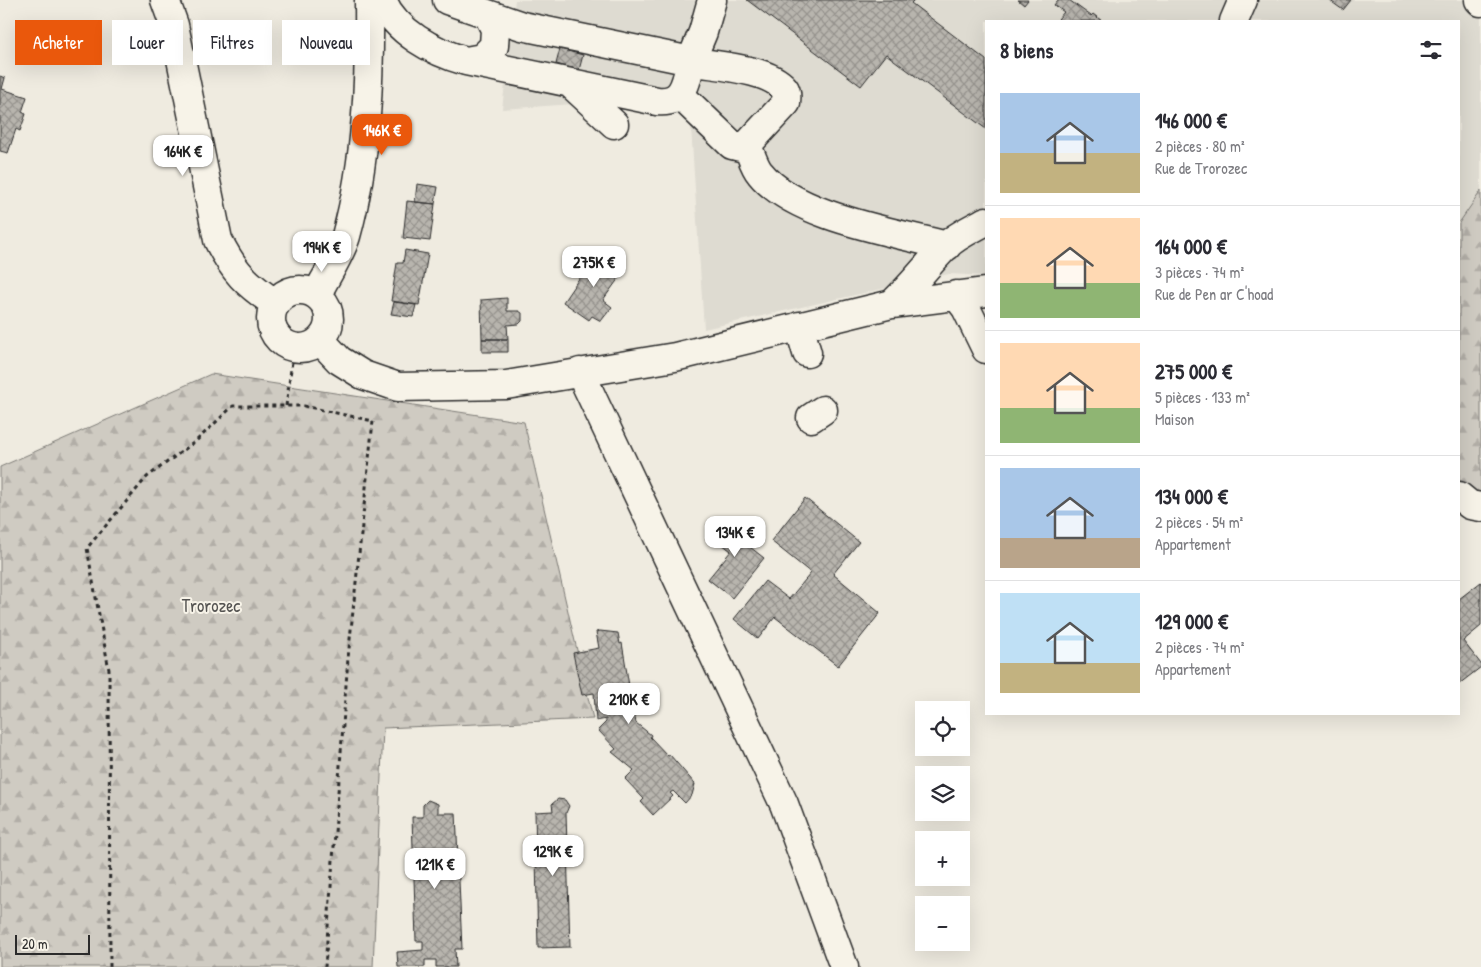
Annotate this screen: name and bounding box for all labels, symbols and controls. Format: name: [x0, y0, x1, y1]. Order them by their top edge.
chip: Acheter: [15, 20, 102, 65]
chip: Louer: [112, 20, 183, 65]
chip: Filtres: [193, 20, 272, 65]
chip: Nouveau: [282, 20, 370, 65]
text: 8 biens: [1000, 36, 1053, 65]
icon: filters: [1417, 36, 1445, 64]
text: 146 000 €: [1155, 106, 1227, 135]
icon: home: [1040, 113, 1100, 173]
pin: 146K €: [341, 114, 423, 156]
text: 146K €: [363, 119, 401, 141]
pin: 164K €: [142, 134, 224, 177]
text: 2 pièces · 80 m²: [1155, 135, 1245, 157]
text: 164K €: [164, 140, 202, 162]
text: Rue de Trorozec: [1155, 157, 1247, 179]
pin: 194K €: [281, 230, 363, 273]
text: 164 000 €: [1155, 232, 1227, 261]
text: 194K €: [303, 236, 341, 258]
icon: home: [1040, 238, 1100, 298]
pin: 275K €: [553, 246, 635, 288]
text: 275K €: [573, 251, 615, 273]
text: 3 pièces · 74 m²: [1155, 261, 1244, 283]
text: Rue de Pen ar C'hoad: [1155, 283, 1273, 305]
text: 275 000 €: [1155, 357, 1232, 386]
icon: home: [1040, 363, 1100, 423]
text: 5 pièces · 133 m²: [1155, 386, 1250, 408]
text: Maison: [1155, 408, 1194, 430]
text: 134 000 €: [1155, 482, 1228, 511]
icon: home: [1040, 488, 1100, 548]
text: 2 pièces · 54 m²: [1155, 511, 1243, 533]
pin: 134K €: [694, 516, 776, 558]
text: 134K €: [716, 521, 754, 543]
text: Appartement: [1155, 533, 1231, 555]
park label: Trorozec: [182, 593, 240, 618]
text: 129 000 €: [1155, 607, 1228, 636]
icon: home: [1040, 613, 1100, 673]
text: 2 pièces · 74 m²: [1155, 636, 1244, 658]
text: Appartement: [1155, 658, 1231, 680]
pin: 210K €: [588, 682, 670, 725]
text: 210K €: [609, 688, 649, 710]
map controls: [915, 701, 970, 951]
button: locate: [915, 701, 970, 756]
button: layers: [915, 766, 970, 821]
button: +: [915, 831, 970, 886]
pin: 129K €: [512, 834, 594, 877]
text: 129K €: [534, 840, 572, 862]
pin: 121K €: [394, 848, 476, 890]
text: 121K €: [416, 853, 454, 875]
button: −: [915, 896, 970, 951]
scale bar: [15, 932, 90, 955]
text: 20 m: [22, 934, 48, 953]

